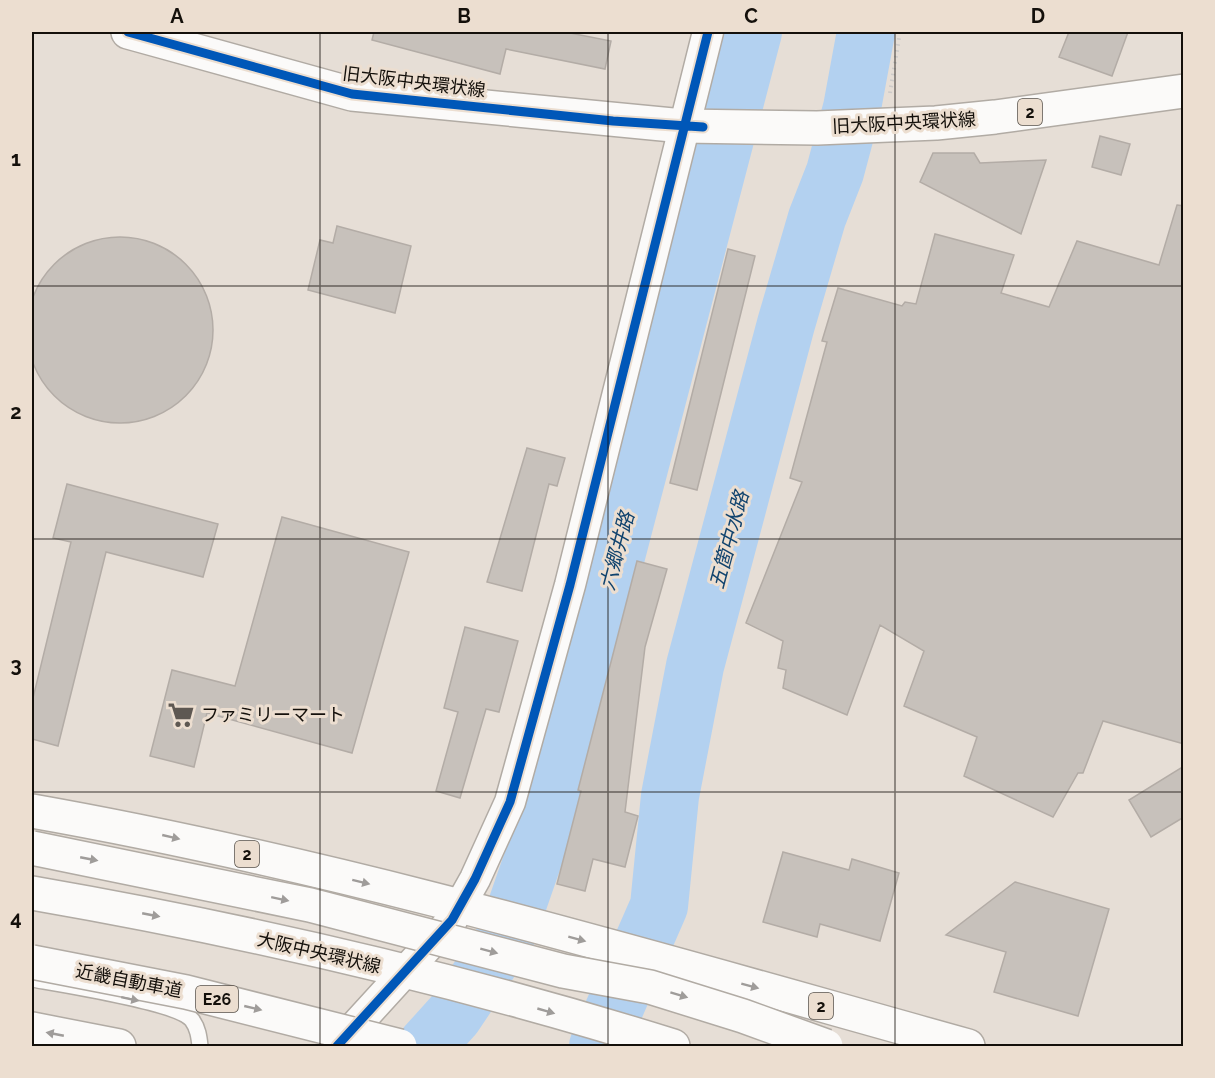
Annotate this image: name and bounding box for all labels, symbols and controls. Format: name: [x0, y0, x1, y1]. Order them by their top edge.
text: A: [170, 4, 184, 28]
text: B: [457, 4, 471, 28]
text: C: [744, 4, 758, 28]
text: D: [1031, 4, 1045, 28]
street label: 旧大阪中央環状線: [341, 62, 487, 101]
road number: 2: [1018, 99, 1042, 125]
street label: 旧大阪中央環状線: [832, 108, 976, 137]
text: 1: [11, 147, 21, 171]
text: 2: [10, 400, 22, 424]
water label: 五箇中水路: [704, 487, 754, 591]
water label: 六郷井路: [595, 507, 639, 593]
text: 3: [10, 653, 22, 677]
supermarket icon: ファミリーマート: [166, 700, 196, 730]
place label: ファミリーマート: [201, 704, 345, 725]
one-way arrow: [162, 833, 181, 842]
road number: 2: [235, 841, 259, 867]
one-way arrow: [80, 855, 99, 864]
one-way arrow: [352, 878, 370, 888]
one-way arrow: [271, 895, 290, 904]
text: 4: [10, 906, 22, 930]
one-way arrow: [142, 911, 161, 920]
street label: 大阪中央環状線: [255, 928, 383, 977]
one-way arrow: [568, 935, 586, 944]
one-way arrow: [481, 947, 499, 956]
street label: 近畿自動車道: [74, 960, 184, 1001]
one-way arrow: [741, 982, 759, 991]
road number: E26: [196, 986, 238, 1012]
one-way arrow: [670, 991, 688, 1000]
road number: 2: [809, 993, 833, 1019]
one-way arrow: [121, 995, 140, 1004]
one-way arrow: [244, 1003, 263, 1013]
one-way arrow: [537, 1007, 555, 1016]
one-way arrow: [46, 1028, 64, 1038]

